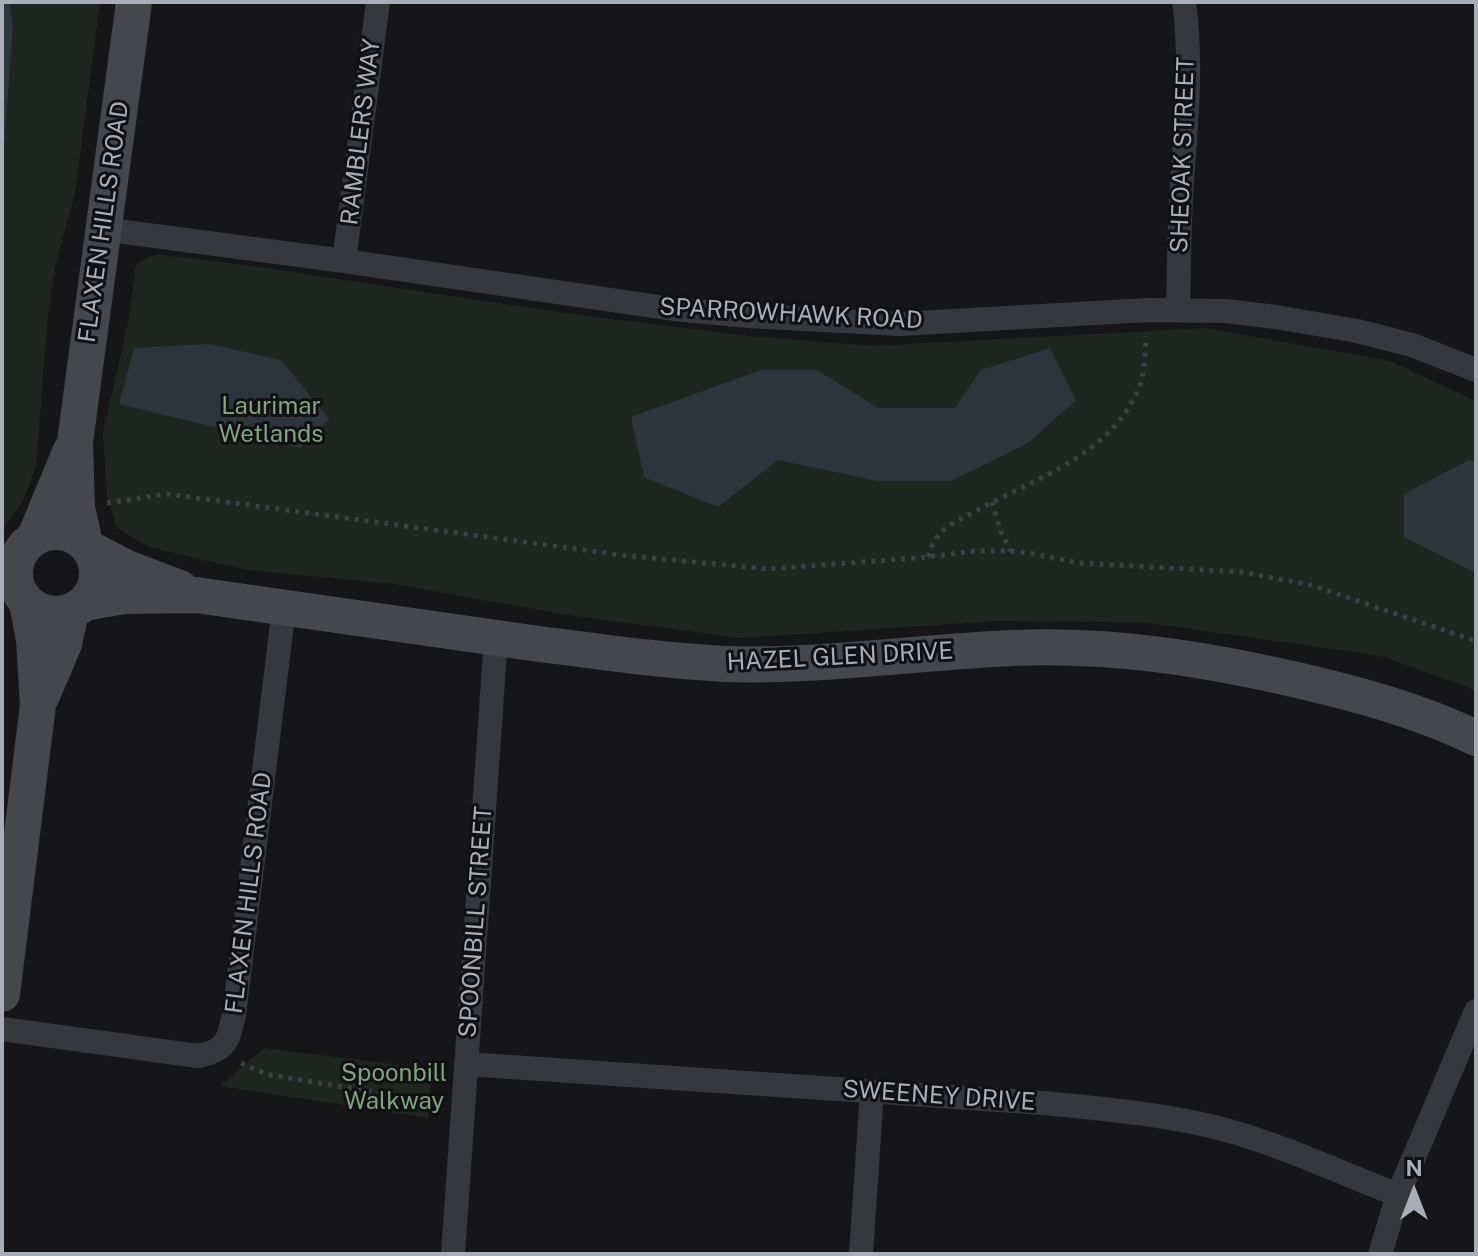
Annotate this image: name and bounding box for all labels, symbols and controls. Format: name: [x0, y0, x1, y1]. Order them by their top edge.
street label: RAMBLERS WAY: [335, 37, 387, 227]
street label: SHEOAK STREET: [1165, 57, 1201, 253]
street label: FLAXEN HILLS ROAD: [73, 100, 135, 344]
street label: SPARROWHAWK ROAD: [659, 293, 923, 335]
park label: Laurimar Wetlands: [219, 393, 323, 449]
street label: HAZEL GLEN DRIVE: [726, 637, 954, 677]
street label: FLAXEN HILLS ROAD: [220, 771, 278, 1015]
street label: SPOONBILL STREET: [454, 805, 498, 1039]
park label: Spoonbill Walkway: [341, 1060, 447, 1116]
street label: SWEENEY DRIVE: [842, 1075, 1036, 1117]
north arrow: [1374, 1152, 1454, 1232]
text: N: [1405, 1155, 1423, 1181]

